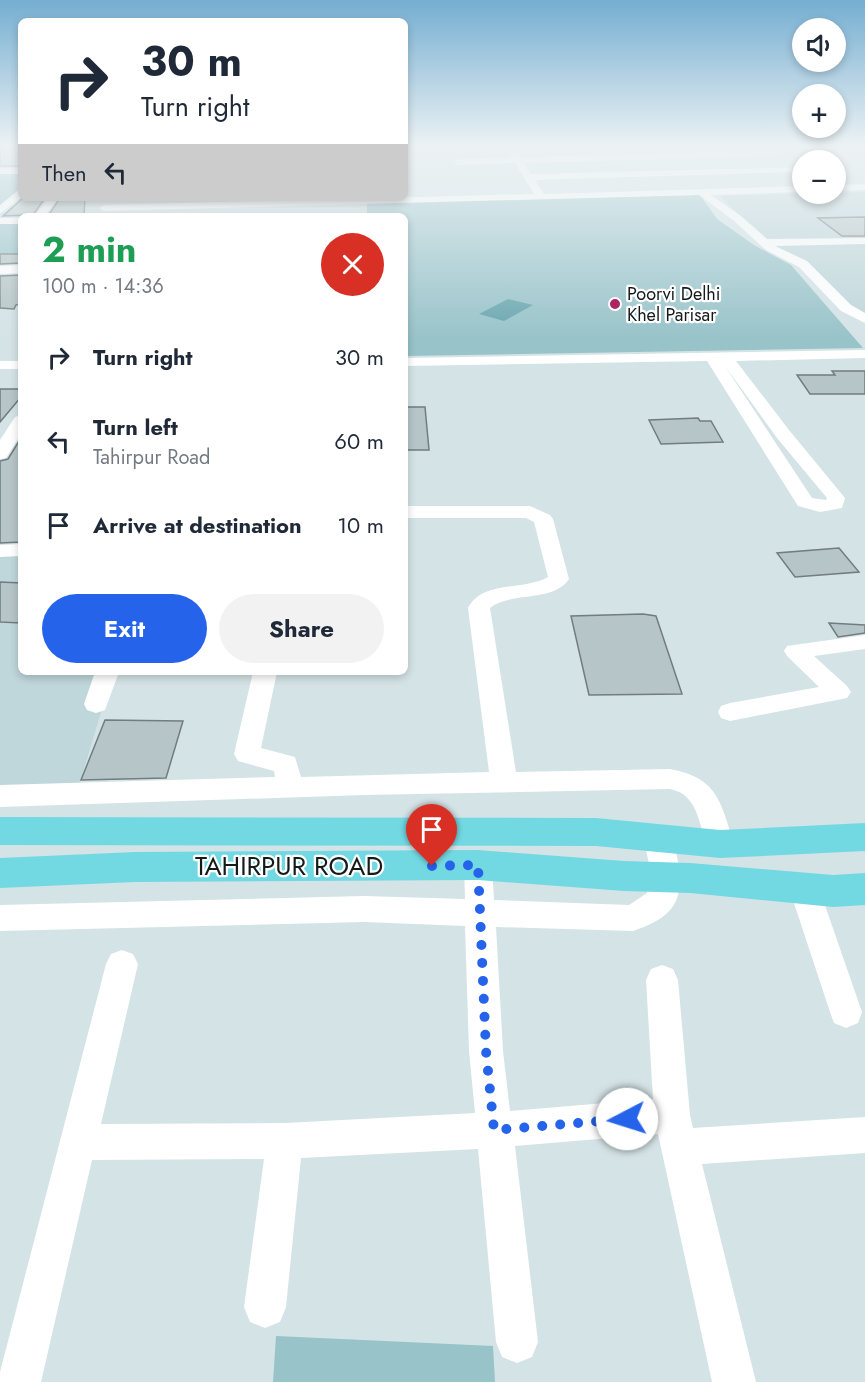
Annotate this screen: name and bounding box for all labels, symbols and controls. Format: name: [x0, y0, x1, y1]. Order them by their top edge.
map controls: [792, 18, 846, 204]
button: sound: [792, 18, 846, 72]
text: 30 m: [141, 31, 242, 92]
icon: right: [42, 42, 120, 120]
button: +: [792, 84, 846, 138]
text: Turn right: [141, 87, 249, 126]
button: −: [792, 150, 846, 204]
icon: left: [99, 156, 132, 189]
text: Then: [42, 157, 87, 189]
text: 2 min: [42, 223, 137, 275]
button: close: [321, 233, 384, 296]
text: 100 m · 14:36: [42, 272, 164, 301]
place label: Poorvi Delhi Khel Parisar: [627, 281, 720, 328]
marker: Poorvi Delhi Khel Parisar: [608, 297, 622, 311]
icon: right: [42, 341, 75, 374]
text: Turn right: [93, 341, 193, 373]
text: 30 m: [335, 341, 384, 373]
text: Turn left: [93, 411, 178, 443]
icon: left: [42, 425, 75, 458]
text: 60 m: [334, 425, 384, 457]
text: Tahirpur Road: [93, 443, 210, 472]
icon: arrive: [42, 509, 75, 542]
text: Arrive at destination: [93, 509, 302, 541]
text: 10 m: [337, 509, 384, 541]
button: Exit: [42, 594, 207, 663]
button: Share: [219, 594, 384, 663]
pin: [406, 804, 457, 866]
icon: arrive: [415, 813, 448, 846]
street label: TAHIRPUR ROAD: [195, 847, 383, 885]
position arrow: [595, 1087, 659, 1151]

